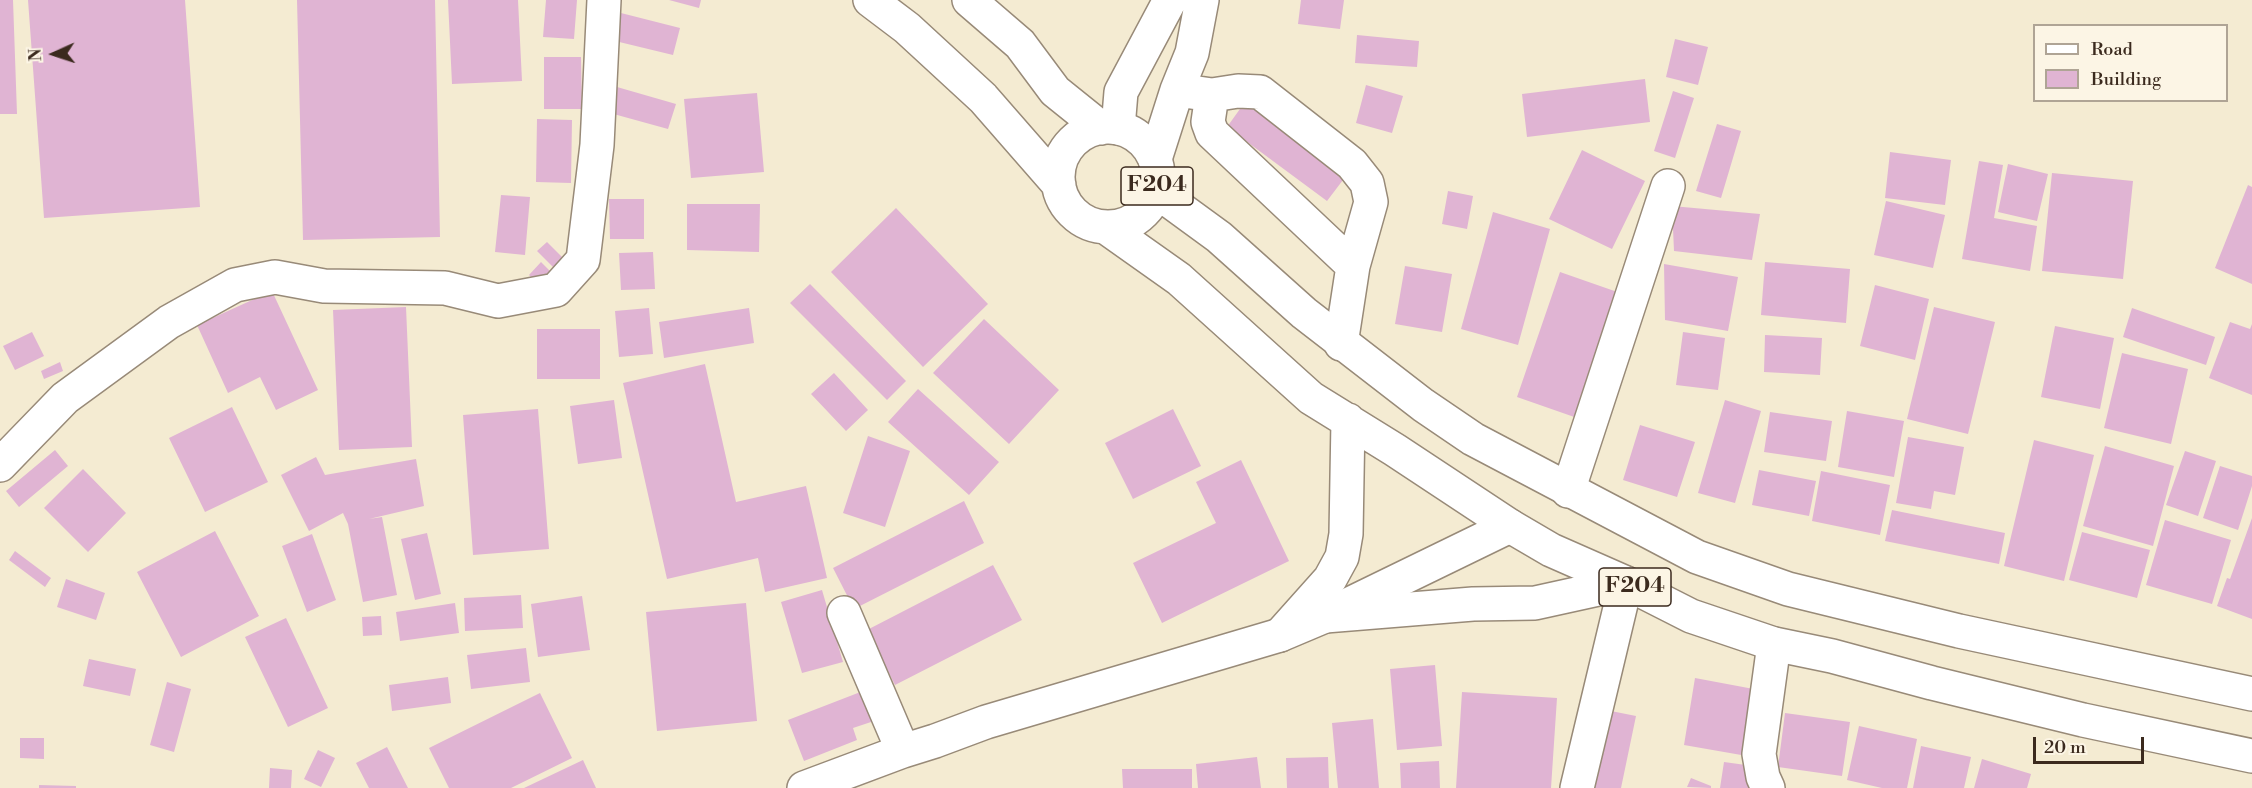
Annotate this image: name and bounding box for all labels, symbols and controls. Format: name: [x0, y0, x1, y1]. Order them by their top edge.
north arrow: [24, 24, 84, 84]
legend: [2033, 24, 2228, 102]
text: Road: [2091, 38, 2133, 61]
text: N: [26, 48, 46, 62]
text: Building: [2091, 68, 2161, 91]
road number: F204: [1121, 167, 1193, 205]
road number: F204: [1599, 568, 1671, 606]
scale bar: [2036, 725, 2147, 763]
text: 20 m: [2044, 736, 2086, 759]

